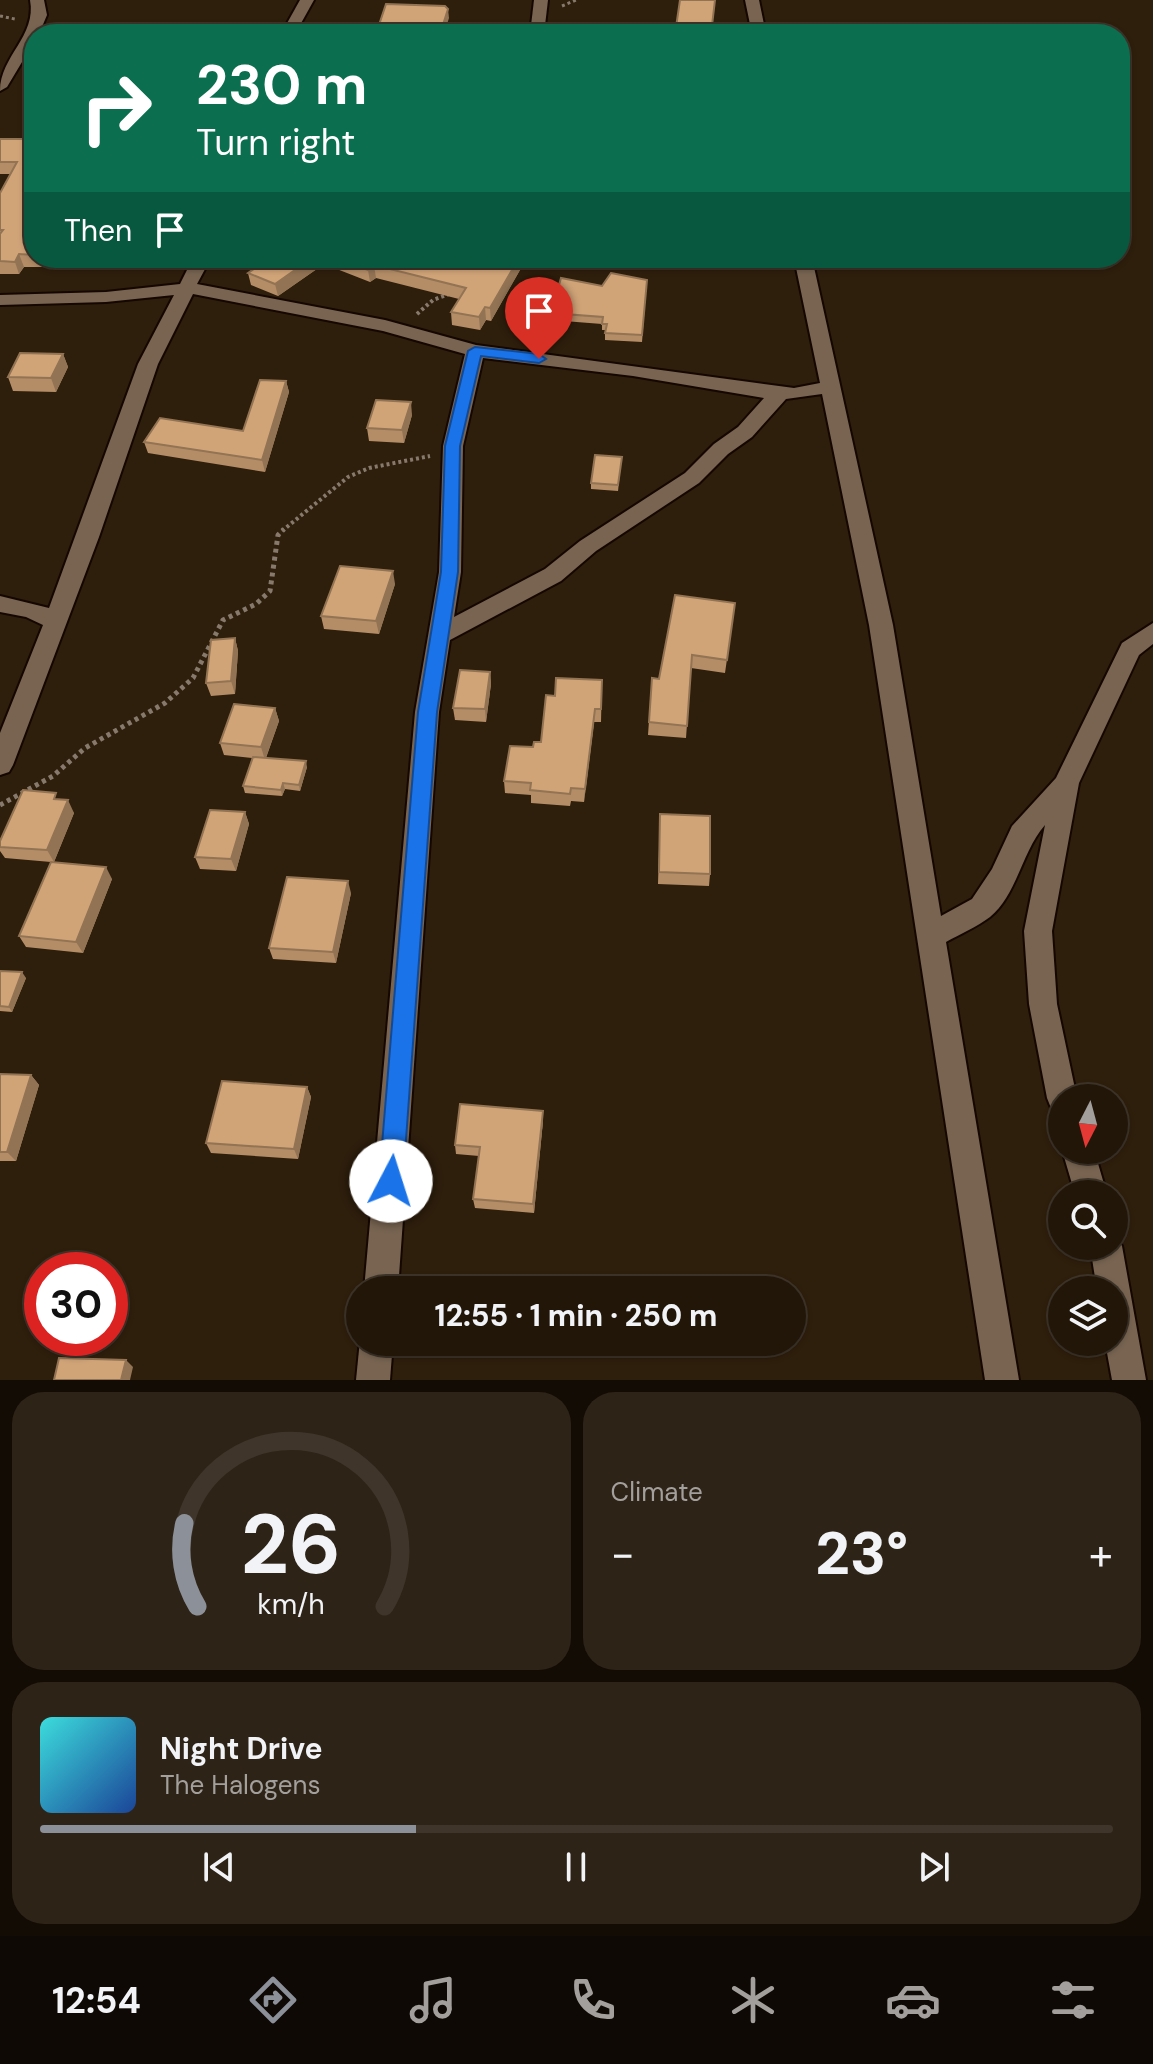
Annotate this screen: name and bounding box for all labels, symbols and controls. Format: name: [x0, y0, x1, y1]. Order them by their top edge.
text: 230 m: [196, 48, 367, 121]
icon: right: [64, 56, 168, 160]
text: Turn right: [196, 119, 355, 166]
icon: arrive: [148, 208, 192, 252]
text: Then: [64, 211, 132, 250]
pin: [505, 277, 573, 359]
icon: arrive: [517, 289, 561, 333]
north arrow: [1048, 1084, 1128, 1164]
map controls: [1048, 1084, 1128, 1356]
position arrow: [349, 1139, 433, 1223]
button: search: [1048, 1180, 1128, 1260]
speed limit sign: 30: [24, 1252, 128, 1356]
button: layers: [1048, 1276, 1128, 1356]
text: 12:55 · 1 min · 250 m: [435, 1296, 717, 1335]
text: Climate: [611, 1475, 703, 1509]
text: 26: [241, 1490, 342, 1599]
text: 23°: [815, 1514, 908, 1593]
text: −: [611, 1525, 635, 1583]
text: +: [1089, 1525, 1113, 1583]
text: km/h: [257, 1586, 325, 1623]
text: Night Drive: [160, 1729, 323, 1768]
text: The Halogens: [160, 1768, 320, 1802]
icon: previous: [197, 1845, 241, 1889]
icon: pause: [554, 1845, 598, 1889]
icon: next: [912, 1845, 956, 1889]
icon: directions: [245, 1972, 301, 2028]
icon: music: [405, 1972, 461, 2028]
icon: phone: [565, 1972, 621, 2028]
icon: climate: [725, 1972, 781, 2028]
icon: car: [885, 1972, 941, 2028]
icon: filters: [1045, 1972, 1101, 2028]
text: 12:54: [52, 1977, 141, 2024]

